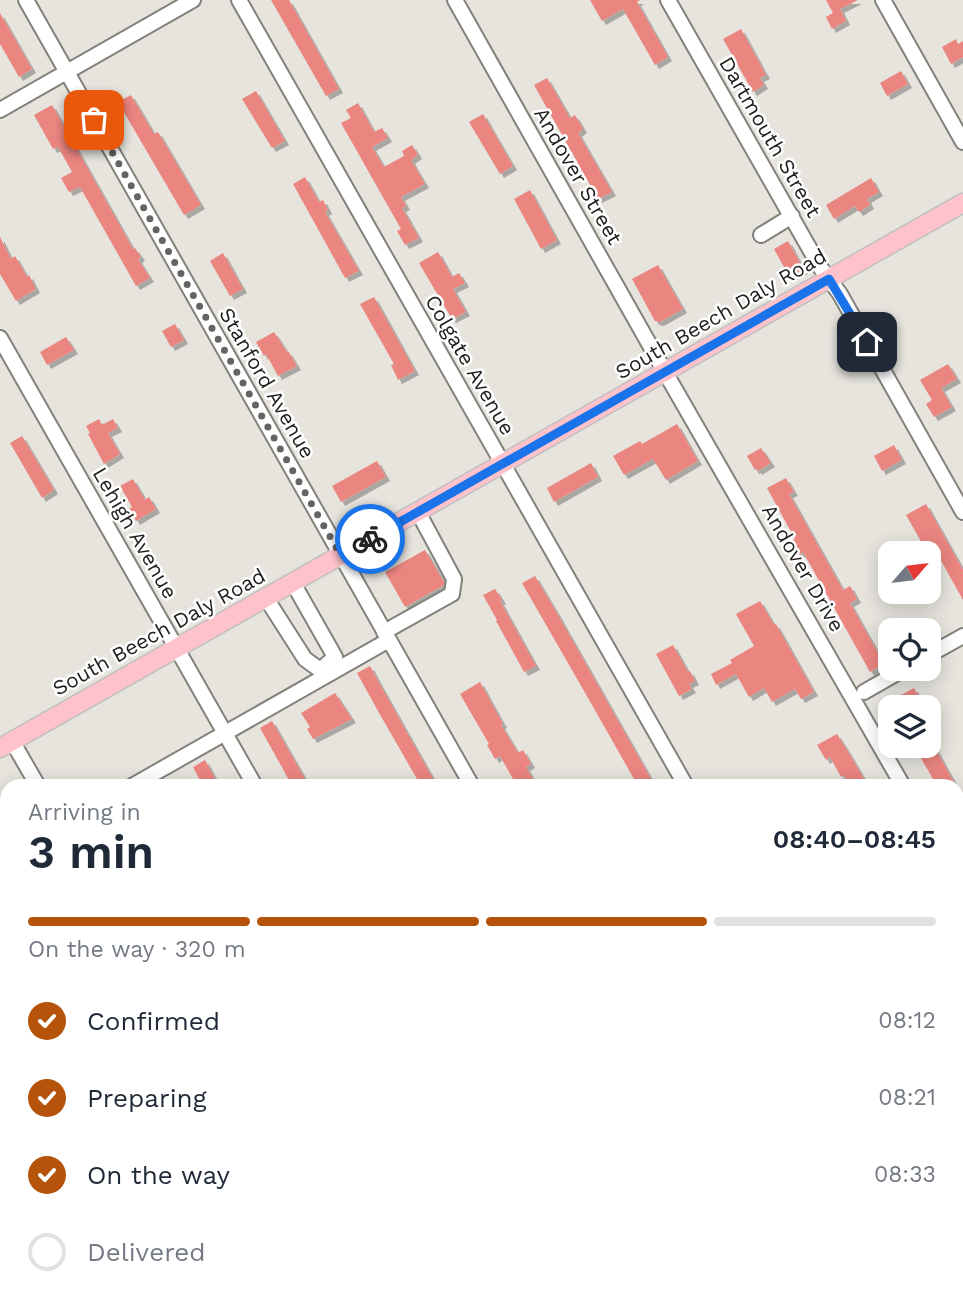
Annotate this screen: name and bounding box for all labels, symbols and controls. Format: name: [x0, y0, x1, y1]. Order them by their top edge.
street label: Dartmouth Street: [714, 52, 827, 222]
pin: [64, 90, 124, 150]
icon: bag: [75, 101, 113, 139]
street label: Andover Street: [529, 103, 628, 249]
street label: South Beech Daly Road: [611, 243, 831, 384]
street label: Colgate Avenue: [420, 290, 521, 439]
street label: Stanford Avenue: [214, 303, 321, 462]
pin: [837, 312, 897, 372]
icon: home: [848, 323, 886, 361]
street label: Lehigh Avenue: [88, 463, 183, 603]
street label: Andover Drive: [757, 500, 850, 636]
courier: [335, 504, 405, 574]
icon: bike: [351, 520, 389, 558]
north arrow: [878, 541, 942, 604]
map controls: [878, 541, 941, 758]
street label: South Beech Daly Road: [48, 563, 270, 701]
button: locate: [878, 618, 941, 681]
button: layers: [878, 695, 941, 758]
text: Arriving in: [28, 799, 141, 826]
text: 08:40–08:45: [773, 824, 936, 854]
text: 3 min: [28, 825, 154, 879]
text: On the way · 320 m: [28, 936, 246, 963]
icon: check: [28, 1002, 66, 1040]
text: Confirmed: [87, 1006, 220, 1036]
text: 08:12: [878, 1007, 936, 1034]
icon: check: [28, 1079, 66, 1117]
text: Preparing: [87, 1083, 207, 1113]
text: 08:21: [878, 1084, 936, 1111]
icon: check: [28, 1156, 66, 1194]
text: On the way: [87, 1160, 230, 1190]
text: 08:33: [874, 1161, 936, 1188]
text: Delivered: [87, 1237, 206, 1267]

